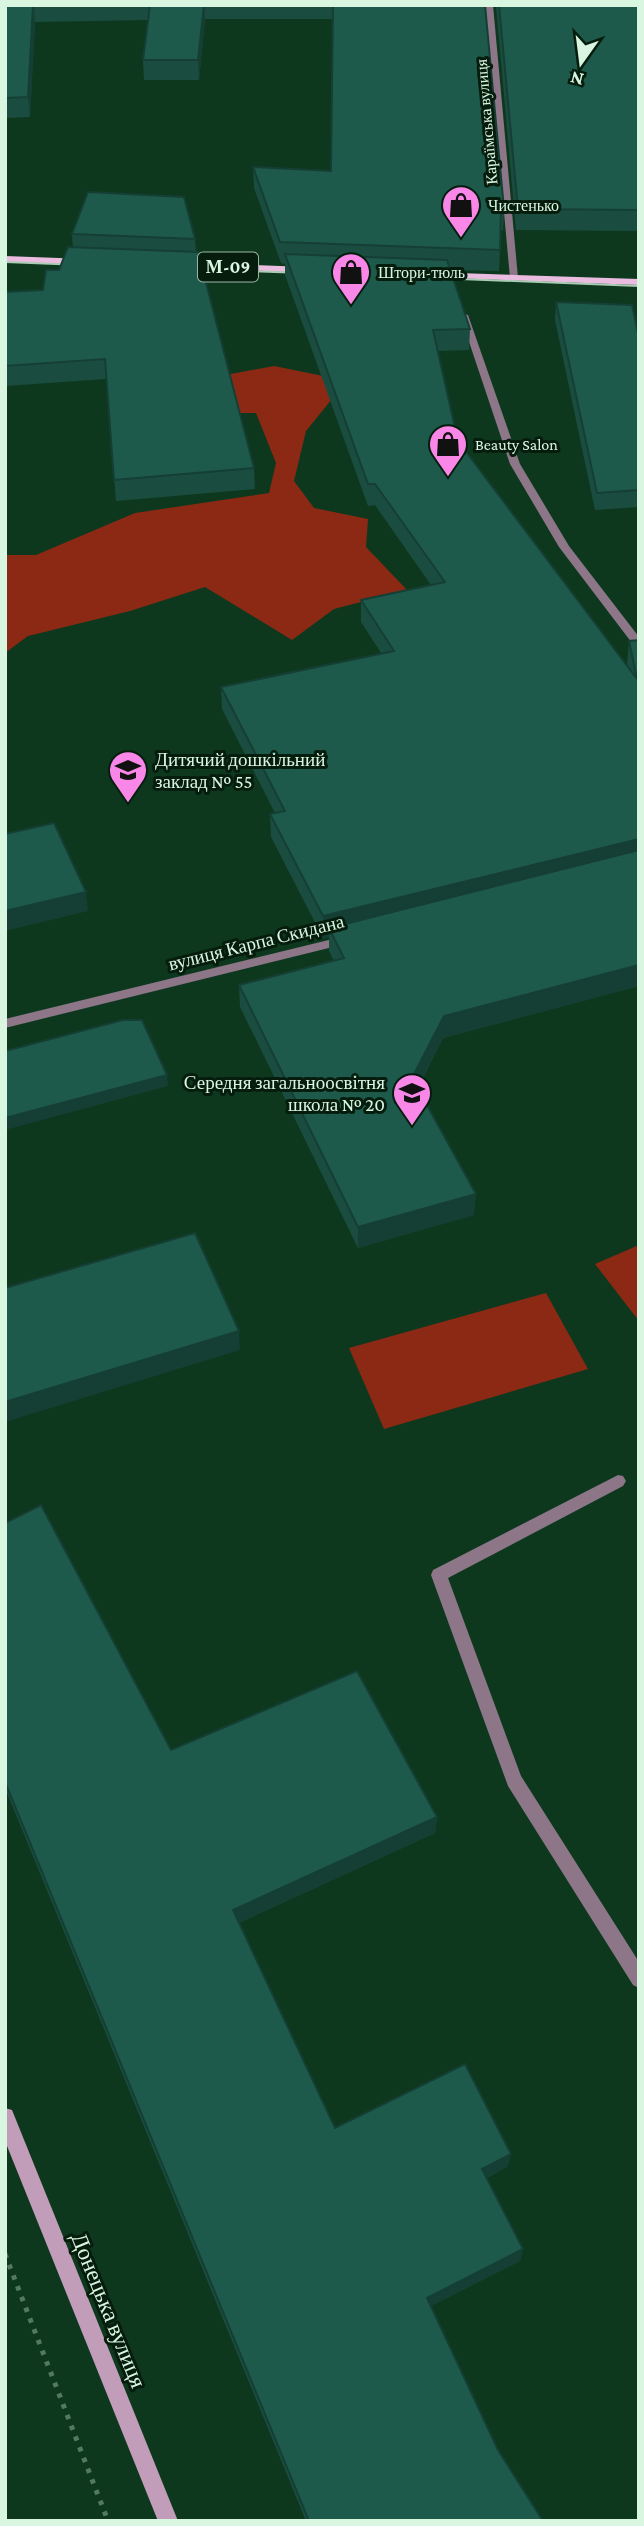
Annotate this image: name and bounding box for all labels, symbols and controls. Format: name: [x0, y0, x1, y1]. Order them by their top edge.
north arrow: [546, 28, 616, 98]
street label: Караїмська вулиця: [472, 58, 501, 185]
text: N: [568, 67, 586, 91]
shop icon: Чистенько: [440, 184, 482, 239]
place label: Чистенько: [488, 197, 559, 214]
shop icon: Штори-тюль: [330, 251, 372, 306]
road number: М-09: [198, 253, 258, 282]
place label: Штори-тюль: [378, 264, 465, 282]
shop icon: Beauty Salon: [427, 423, 469, 478]
place label: Beauty Salon: [475, 436, 558, 454]
school or university icon: Дитячий дошкільний заклад № 55: [107, 749, 149, 804]
place label: Дитячий дошкільний заклад № 55: [155, 749, 325, 792]
street label: вулиця Карпа Скидана: [166, 910, 347, 974]
place label: Середня загальноосвітня школа № 20: [184, 1072, 385, 1115]
school or university icon: Середня загальноосвітня школа № 20: [391, 1072, 433, 1127]
street label: Донецька вулиця: [66, 2229, 152, 2392]

